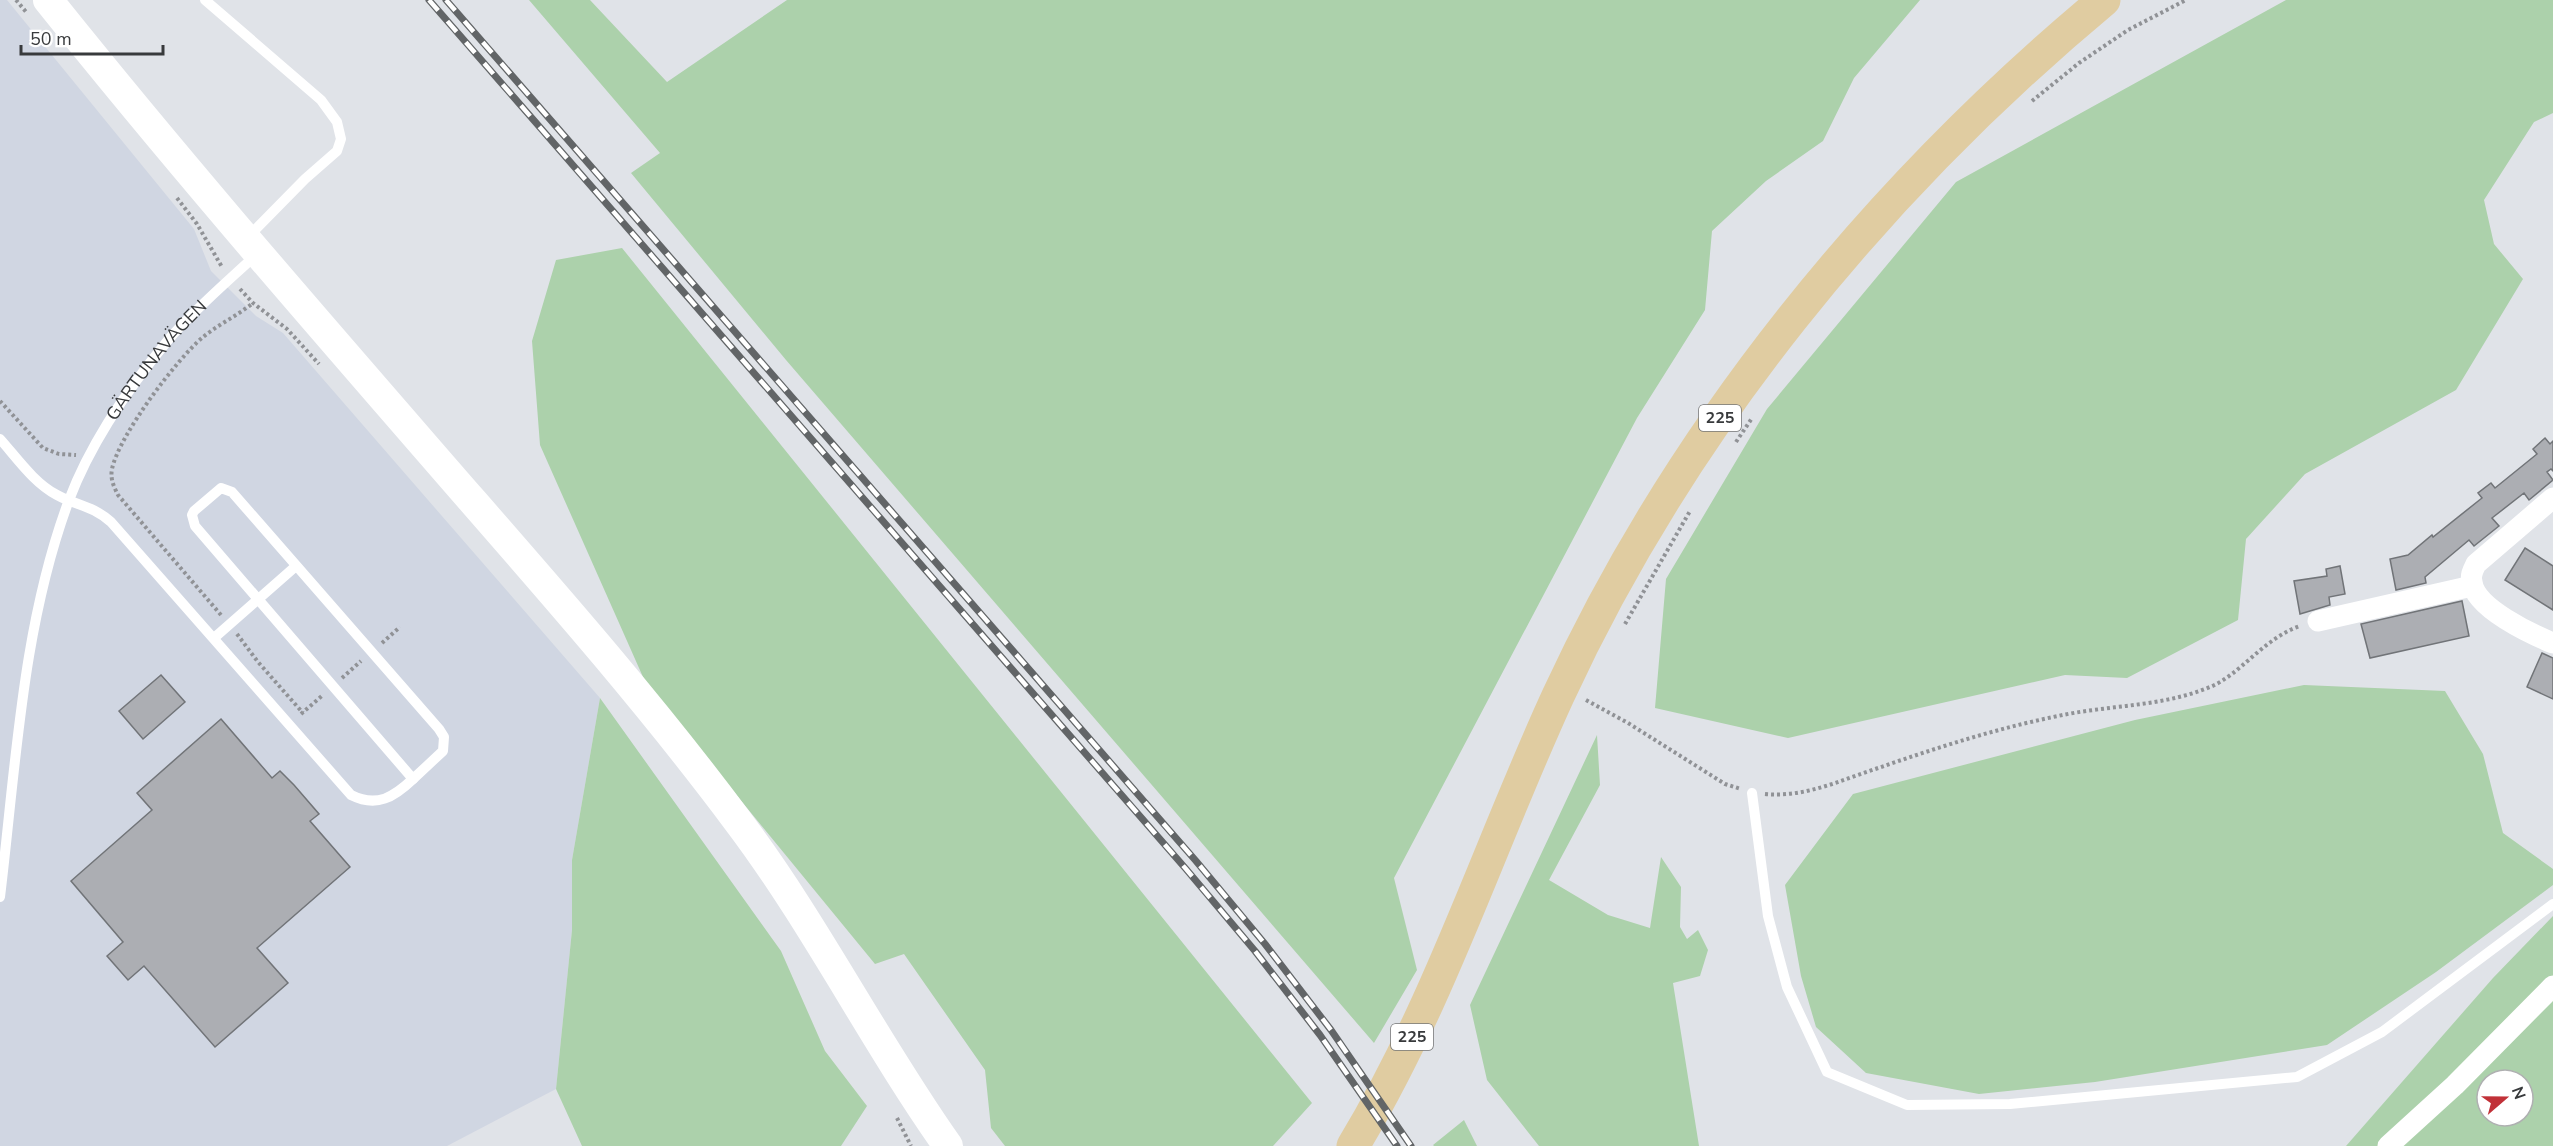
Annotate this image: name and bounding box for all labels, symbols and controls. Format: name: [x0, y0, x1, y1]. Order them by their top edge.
scale bar: [21, 18, 164, 56]
text: 50 m: [30, 27, 72, 51]
street label: GÄRTUNAVÄGEN: [100, 295, 212, 425]
road number: 225: [1699, 405, 1741, 431]
road number: 225: [1391, 1024, 1433, 1050]
north arrow: [2475, 1068, 2535, 1128]
text: N: [2506, 1084, 2531, 1103]

